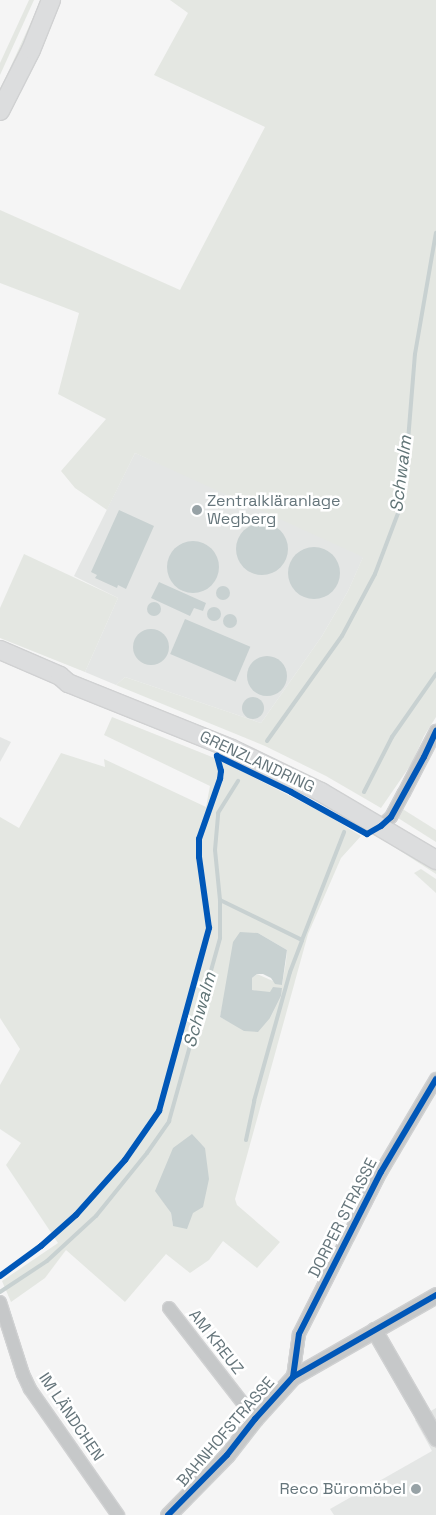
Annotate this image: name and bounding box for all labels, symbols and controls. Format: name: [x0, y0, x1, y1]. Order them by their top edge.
water label: Schwalm: [386, 434, 416, 514]
place label: Zentralkläranlage Wegberg: [207, 491, 340, 529]
marker: Zentralkläranlage Wegberg: [191, 504, 203, 516]
street label: GRENZLANDRING: [196, 727, 318, 797]
water label: Schwalm: [179, 970, 221, 1050]
street label: DORPER STRASSE: [305, 1155, 381, 1281]
street label: AM KREUZ: [185, 1306, 247, 1378]
street label: IM LÄNDCHEN: [34, 1369, 108, 1465]
street label: BAHNHOFSTRASSE: [173, 1373, 279, 1491]
place label: Reco Büromöbel: [280, 1479, 406, 1499]
marker: Reco Büromöbel: [410, 1483, 422, 1495]

